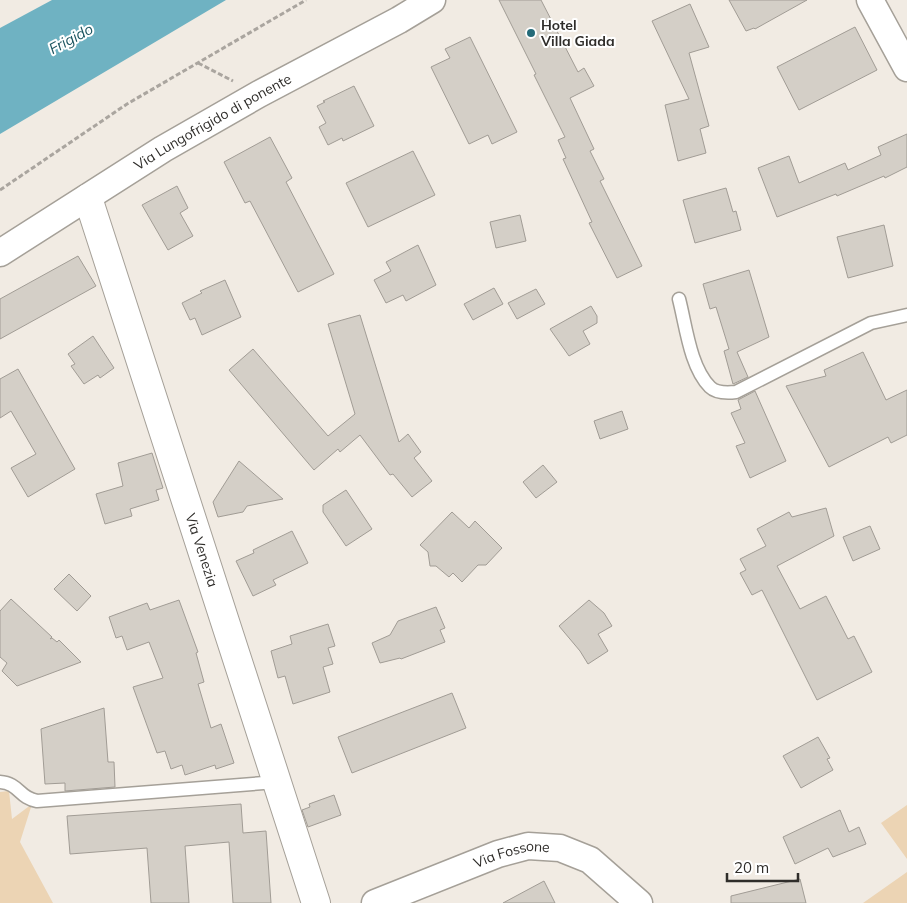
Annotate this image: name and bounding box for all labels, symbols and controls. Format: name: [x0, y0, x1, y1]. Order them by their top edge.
place label: Hotel Villa Giada: [540, 16, 615, 50]
water label: Frigido: [45, 19, 97, 58]
marker: Hotel Villa Giada: [525, 27, 537, 39]
street label: Via Lungofrigido di ponente: [131, 70, 294, 174]
street label: Via Venezia: [182, 511, 222, 589]
street label: Via Fossone: [471, 837, 550, 872]
scale bar: [727, 850, 798, 882]
text: 20 m: [734, 858, 769, 877]

